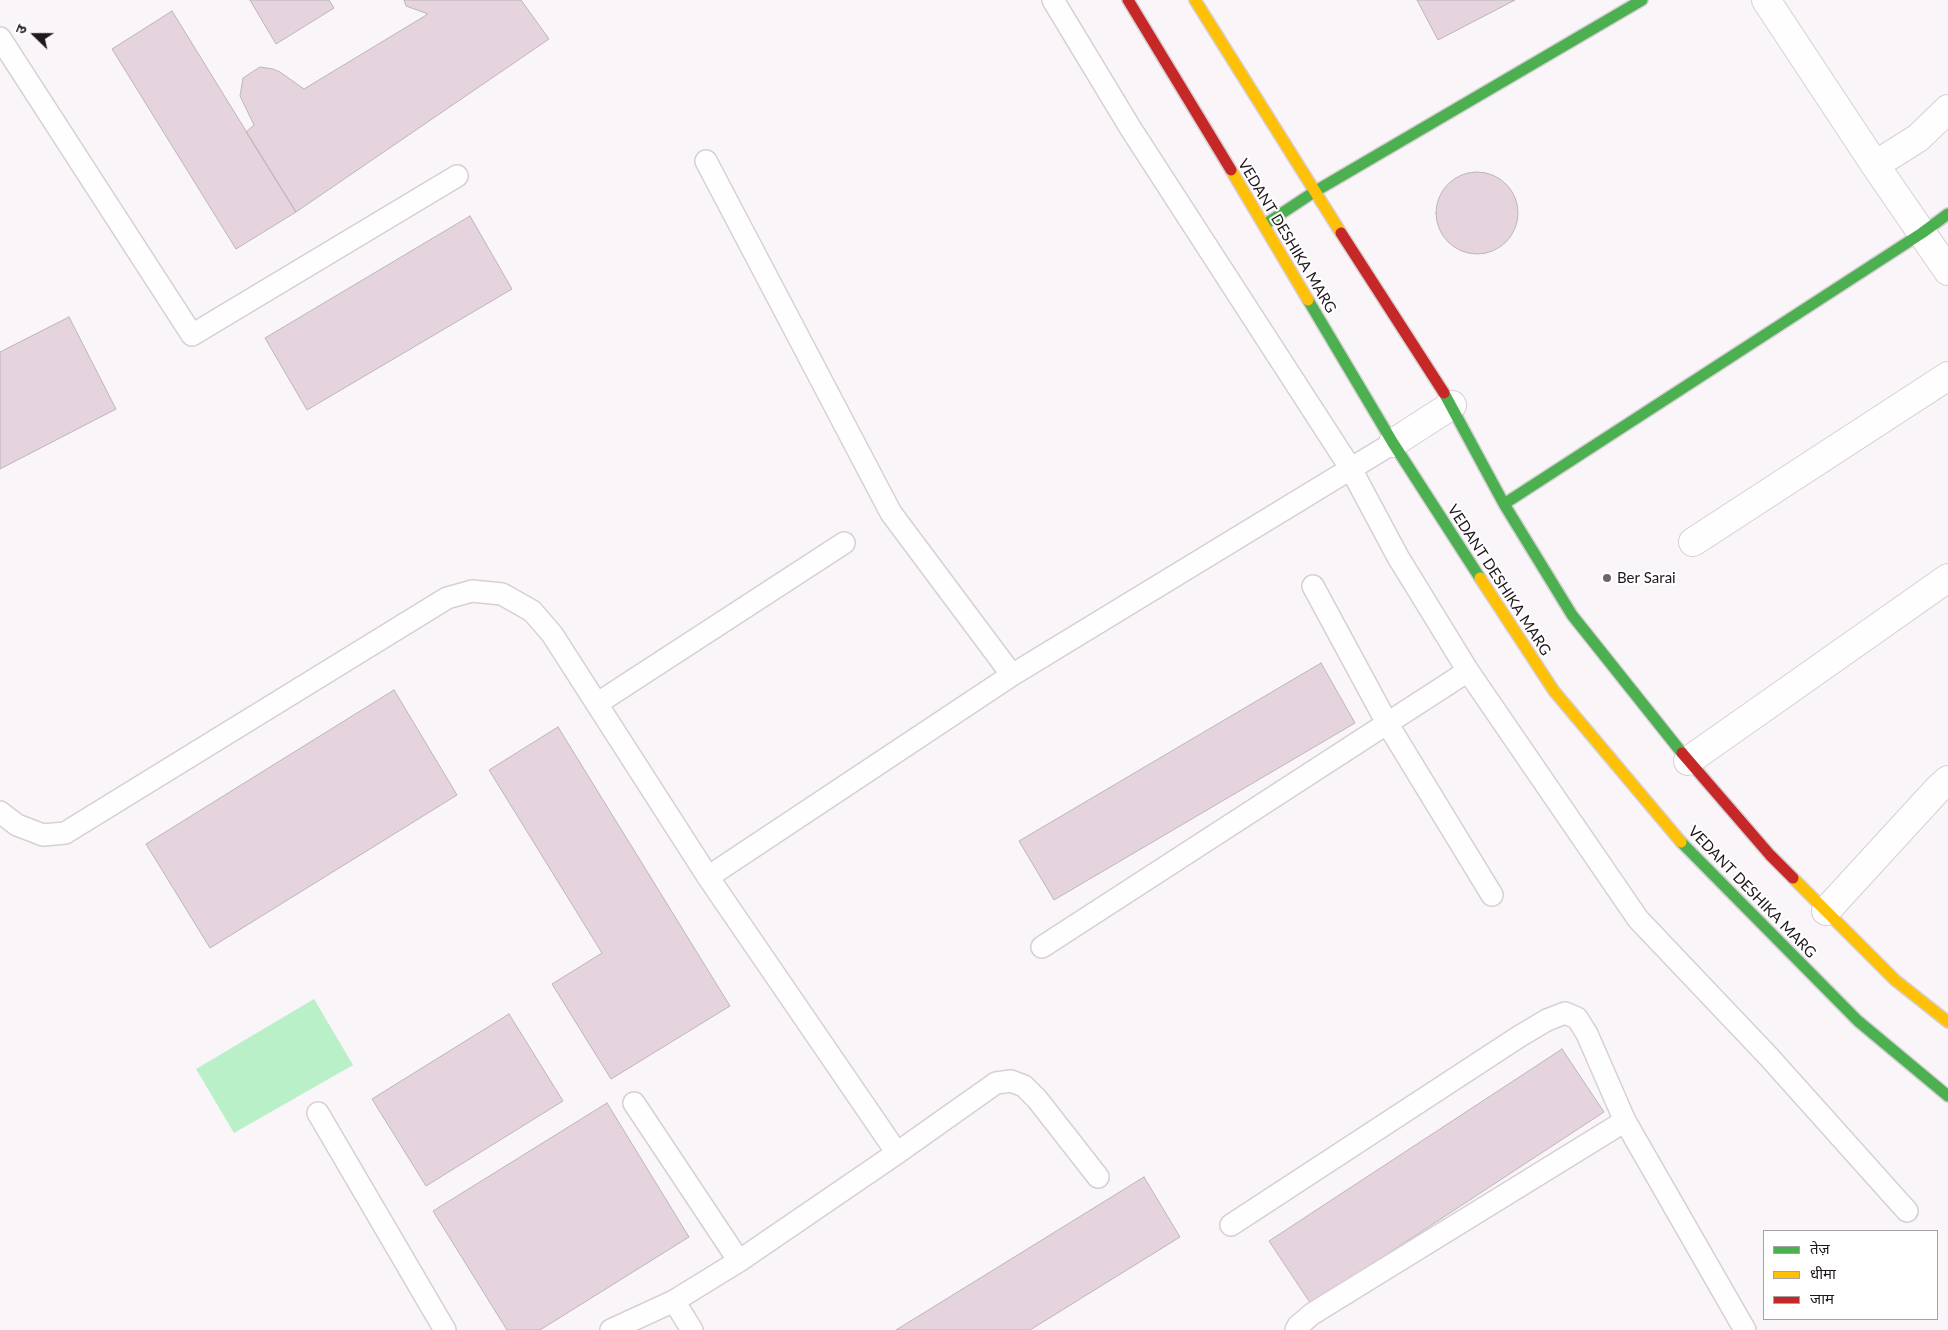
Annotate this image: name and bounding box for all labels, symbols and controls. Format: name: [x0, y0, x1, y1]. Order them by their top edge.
north arrow: [10, 10, 60, 60]
text: उ: [11, 22, 30, 36]
street label: VEDANT DESHIKA MARG: [1234, 156, 1340, 316]
street label: VEDANT DESHIKA MARG: [1443, 501, 1555, 659]
place label: Ber Sarai: [1617, 569, 1676, 587]
marker: Ber Sarai: [1601, 572, 1613, 584]
street label: VEDANT DESHIKA MARG: [1684, 822, 1820, 962]
legend: [1763, 1230, 1938, 1320]
text: तेज़: [1810, 1239, 1830, 1257]
text: धीमा: [1810, 1264, 1836, 1282]
text: जाम: [1810, 1289, 1834, 1307]

